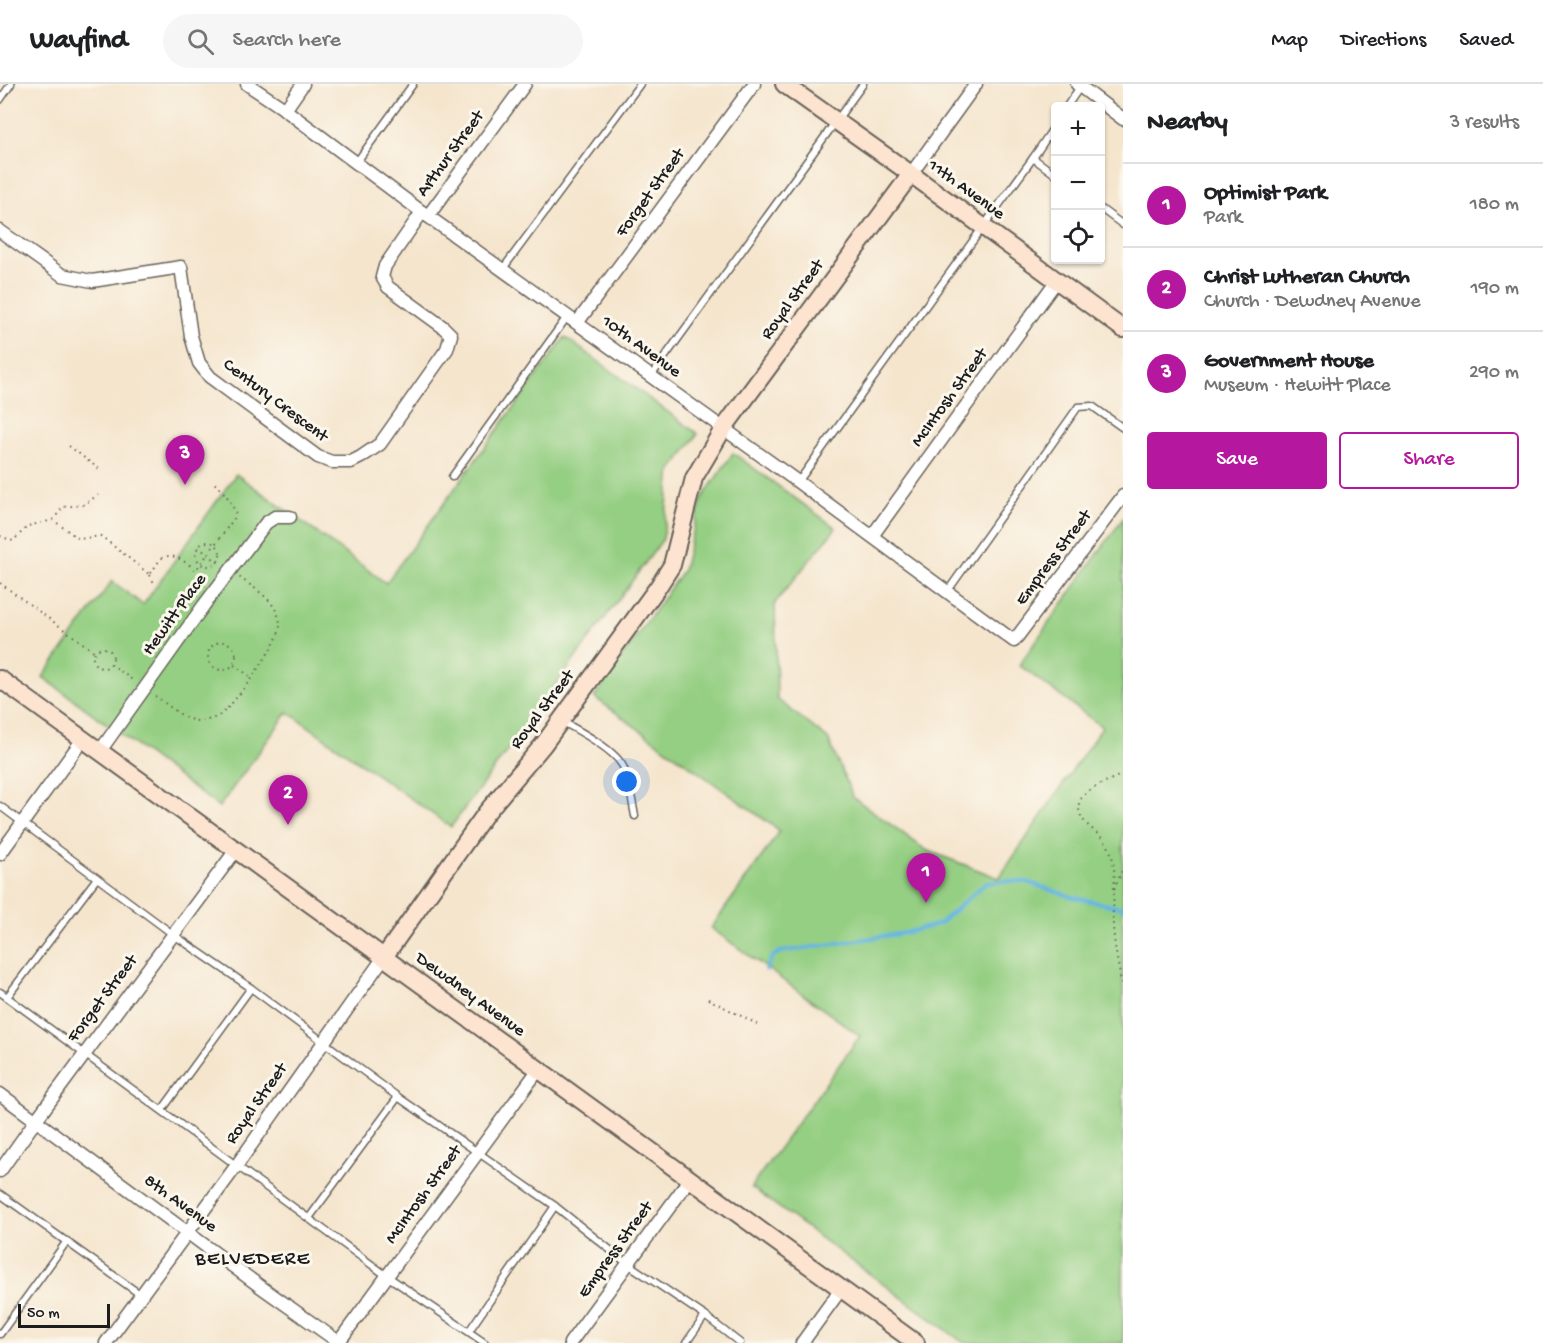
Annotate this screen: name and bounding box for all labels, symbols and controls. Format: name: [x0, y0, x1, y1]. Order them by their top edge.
search box: [163, 14, 583, 68]
text: Wayfind: [30, 25, 127, 58]
icon: search: [184, 25, 217, 58]
text: Search here: [232, 28, 341, 54]
text: Map: [1271, 29, 1308, 54]
text: Directions: [1341, 29, 1426, 54]
text: Saved: [1459, 29, 1513, 54]
map controls: [1051, 102, 1105, 264]
button: +: [1051, 102, 1105, 156]
street label: Arthur Street: [413, 106, 490, 201]
text: Nearby: [1147, 108, 1228, 139]
text: 3 results: [1450, 112, 1519, 135]
street label: Forget Street: [611, 143, 691, 242]
street label: 11th Avenue: [923, 154, 1009, 225]
button: −: [1051, 156, 1105, 210]
text: Optimist Park: [1204, 181, 1326, 207]
text: 1: [1162, 194, 1171, 217]
text: 180 m: [1470, 194, 1519, 217]
text: Park: [1204, 207, 1242, 230]
button: locate: [1051, 210, 1105, 264]
street label: Royal Street: [757, 255, 830, 344]
text: Christ Lutheran Church: [1204, 265, 1410, 291]
text: 2: [1162, 278, 1171, 301]
text: 190 m: [1471, 278, 1519, 301]
text: Church · Dewdney Avenue: [1204, 291, 1420, 314]
street label: 10th Avenue: [596, 311, 685, 383]
street label: McIntosh Street: [907, 343, 994, 451]
text: Government House: [1204, 349, 1374, 375]
street label: Century Crescent: [218, 355, 333, 448]
text: 3: [1161, 362, 1172, 385]
text: 290 m: [1469, 362, 1519, 385]
text: Museum · Hewitt Place: [1204, 375, 1391, 398]
button: Save: [1147, 432, 1327, 489]
button: Share: [1339, 432, 1519, 489]
pin: 3: [166, 436, 204, 485]
street label: Empress Street: [1011, 505, 1098, 610]
street label: Hewitt Place: [138, 570, 212, 660]
street label: Royal Street: [506, 665, 581, 754]
your location: [612, 767, 641, 796]
pin: 2: [268, 776, 308, 825]
pin: 1: [906, 854, 946, 903]
street label: Dewdney Avenue: [410, 948, 530, 1042]
street label: Forget Street: [63, 950, 144, 1048]
street label: Royal Street: [221, 1058, 293, 1148]
street label: McIntosh Street: [381, 1140, 468, 1248]
street label: 8th Avenue: [139, 1170, 221, 1238]
street label: Empress Street: [574, 1196, 659, 1302]
district label: BELVEDERE: [194, 1249, 311, 1272]
scale bar: [18, 1301, 110, 1328]
text: 50 m: [27, 1305, 60, 1324]

